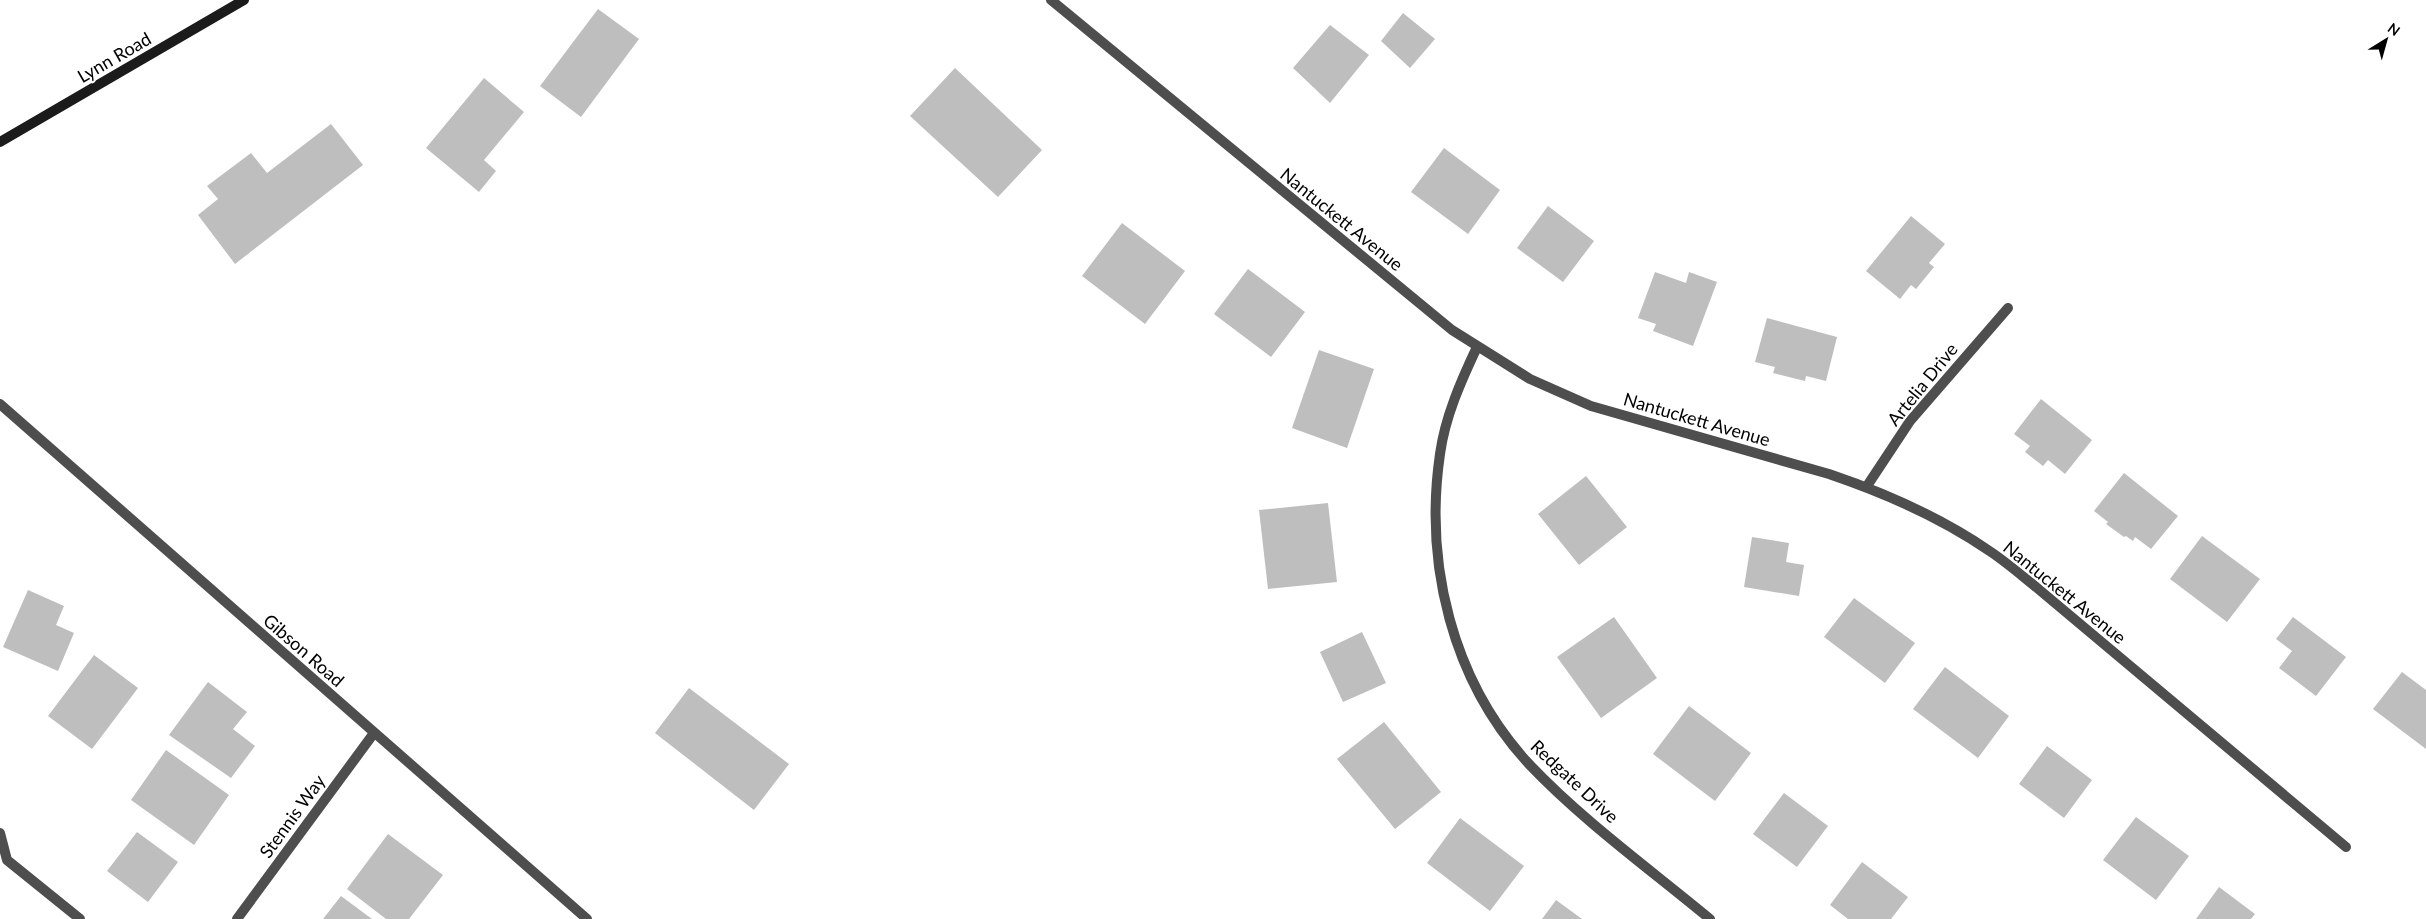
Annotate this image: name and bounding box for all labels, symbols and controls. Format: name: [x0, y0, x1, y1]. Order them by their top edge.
north arrow: [2361, 15, 2411, 65]
text: N: [2385, 19, 2404, 39]
street label: Lynn Road: [73, 27, 155, 87]
street label: Nantuckett Avenue: [1276, 163, 1408, 275]
street label: Artelia Drive: [1882, 338, 1962, 430]
street label: Nantuckett Avenue: [1621, 388, 1773, 450]
street label: Nantuckett Avenue: [1999, 536, 2131, 648]
street label: Gibson Road: [259, 609, 349, 691]
street label: Redgate Drive: [1527, 735, 1623, 827]
street label: Stennis Way: [254, 770, 330, 862]

